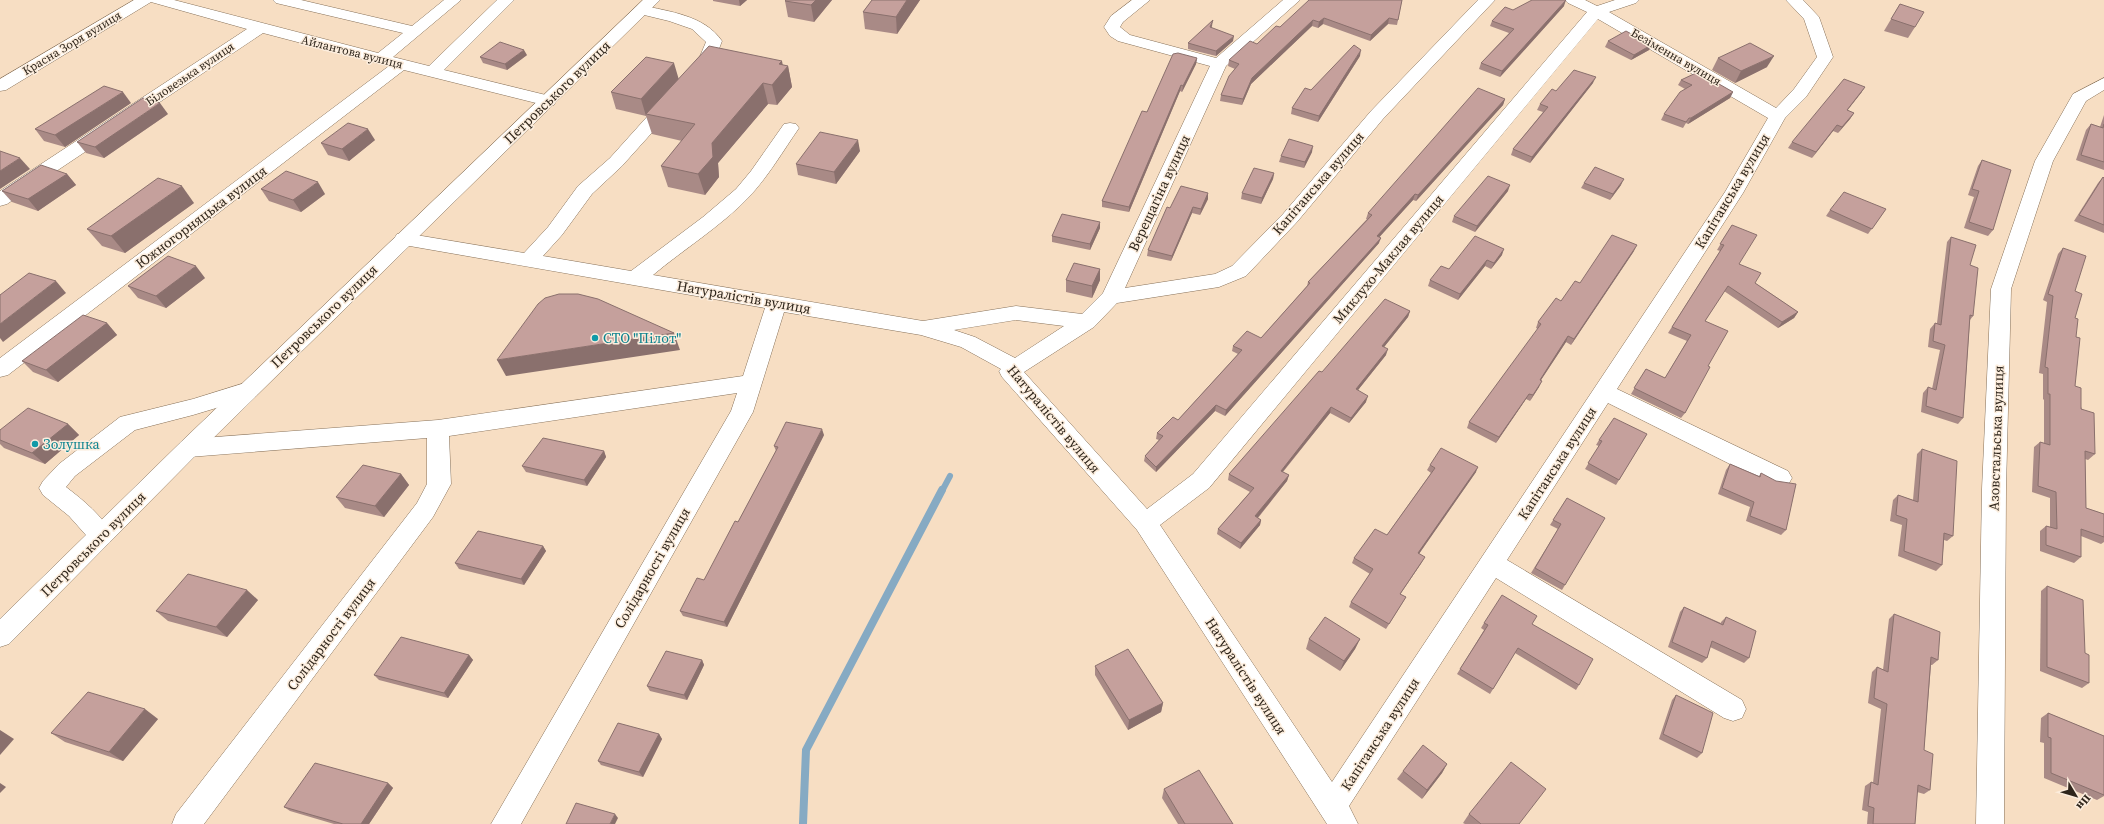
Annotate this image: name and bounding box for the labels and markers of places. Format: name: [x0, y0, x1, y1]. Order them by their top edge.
place label: СТО "Пілот": [603, 328, 681, 348]
marker: СТО "Пілот": [590, 333, 600, 343]
place label: Золушка: [43, 434, 101, 454]
marker: Золушка: [30, 439, 40, 449]

